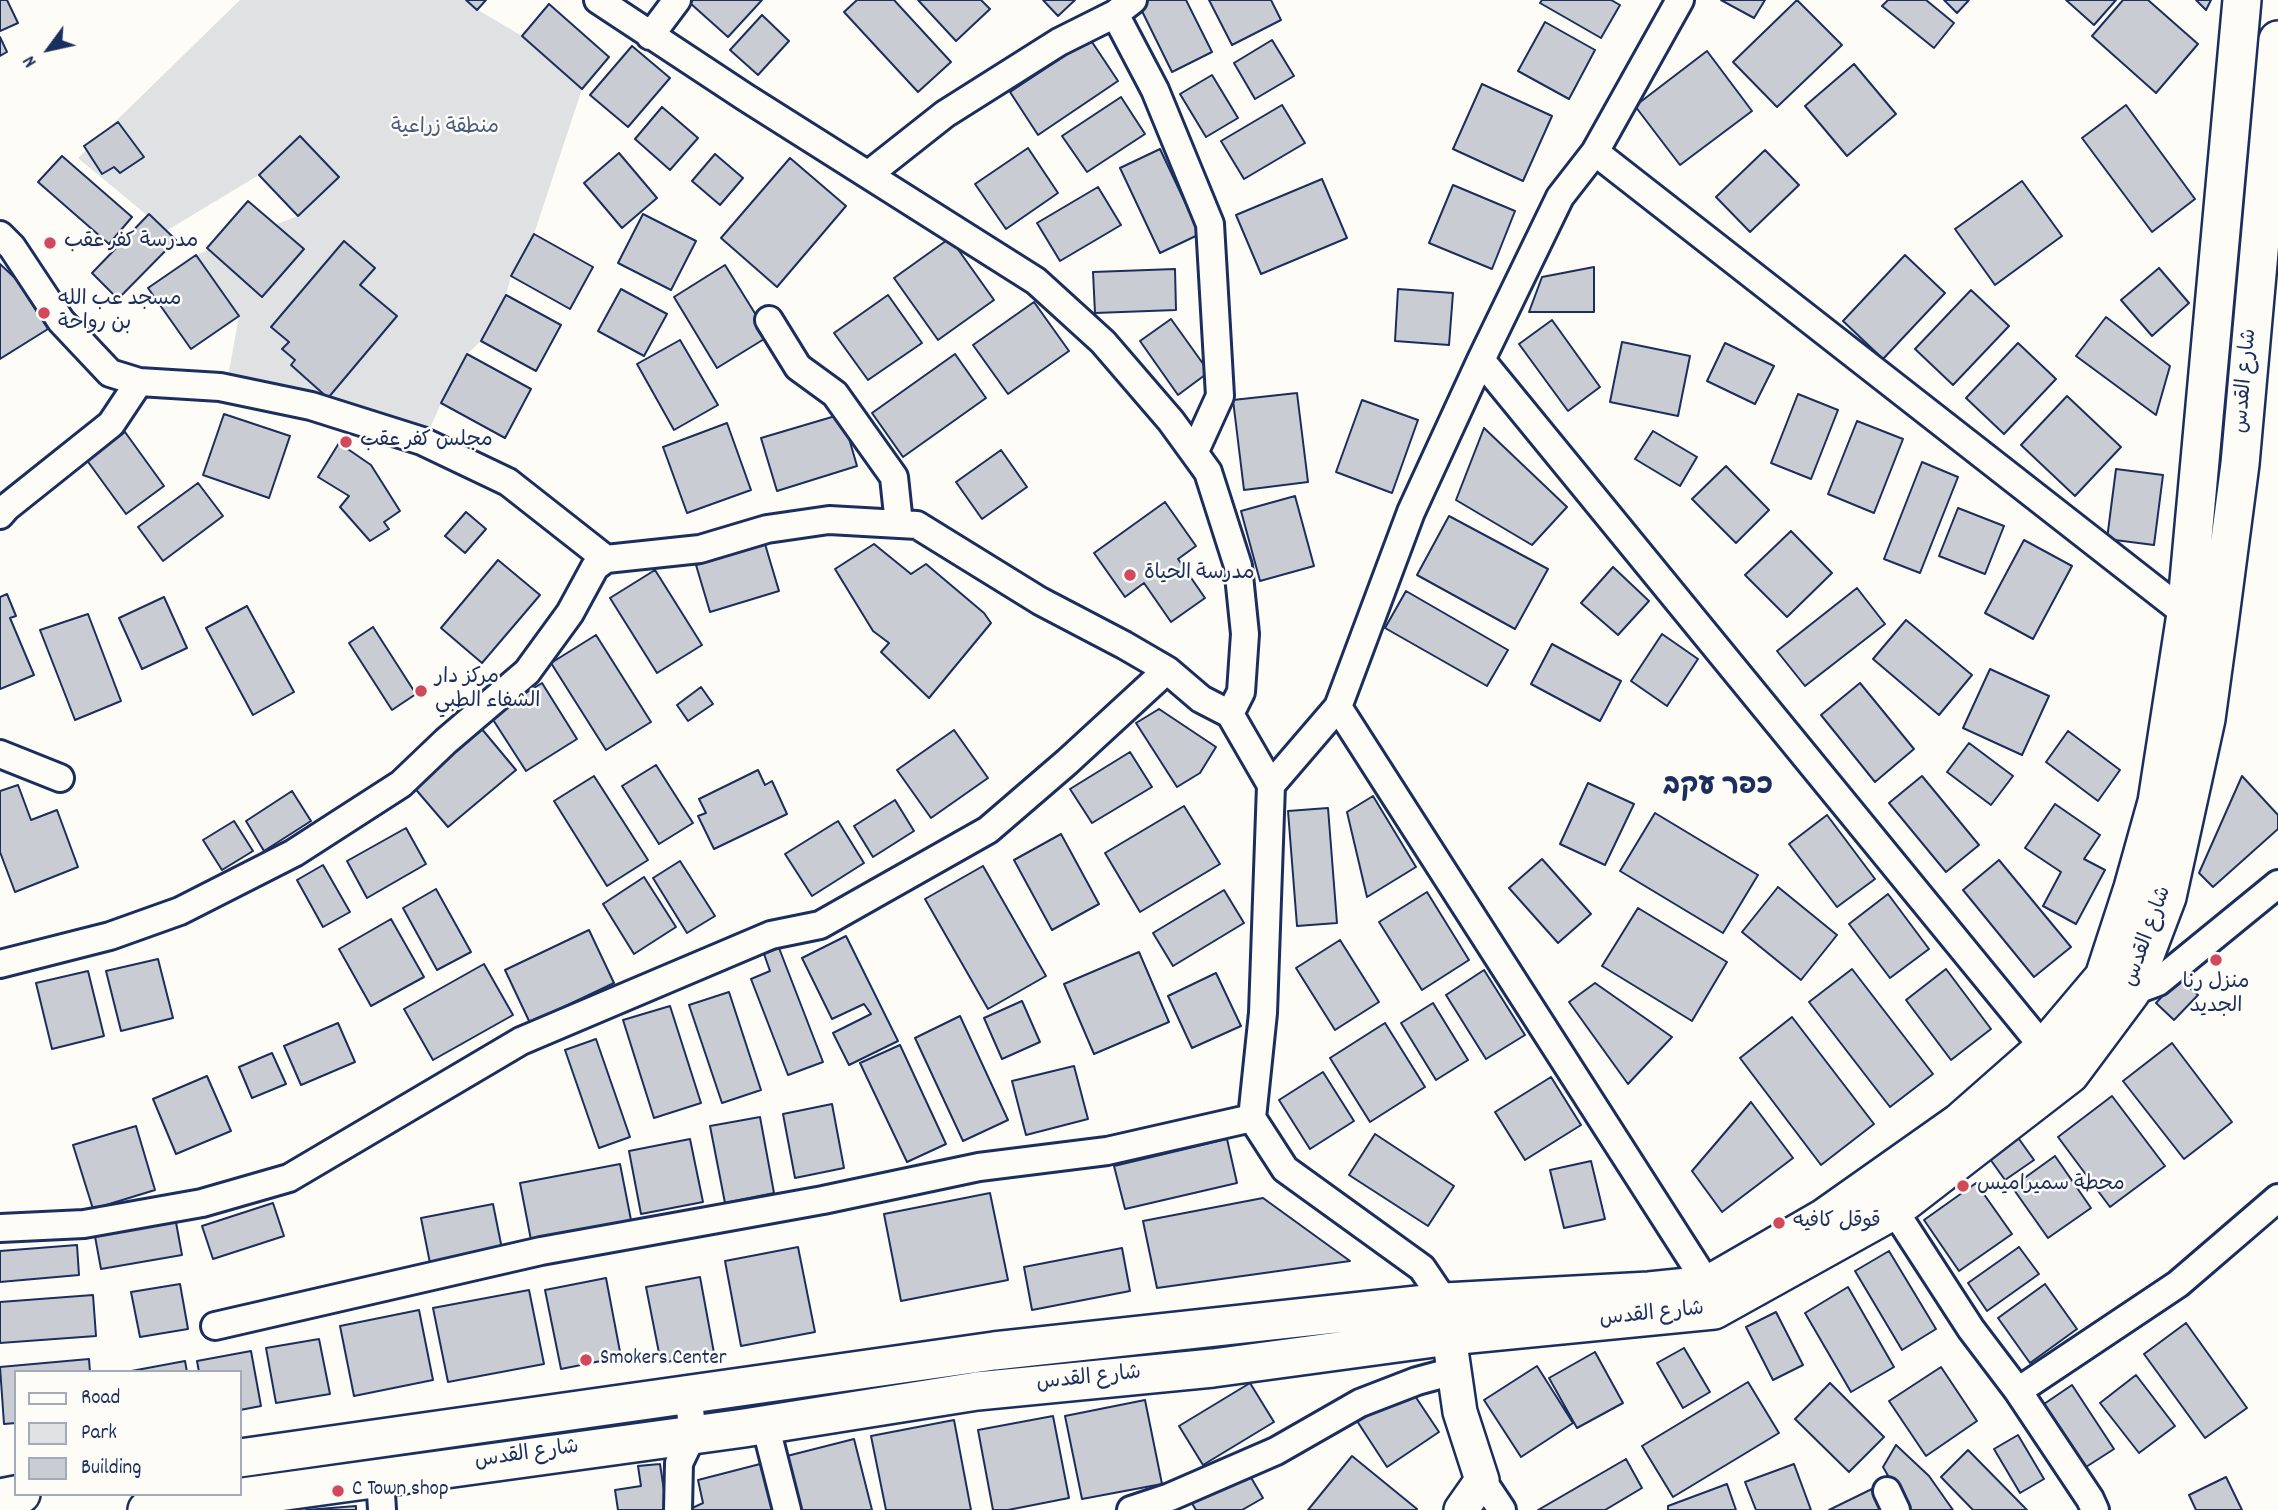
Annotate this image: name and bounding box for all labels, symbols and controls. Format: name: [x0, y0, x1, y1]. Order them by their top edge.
north arrow: [14, 14, 84, 84]
text: N: [17, 49, 45, 72]
park label: منطقة زراعية: [391, 116, 499, 142]
place label: مدرسة كفر عقب: [64, 230, 198, 256]
marker: مدرسة كفر عقب: [42, 235, 58, 251]
place label: مسجد عب الله بن رواحة: [58, 288, 181, 338]
marker: مسجد عب الله بن رواحة: [36, 305, 52, 321]
street label: شارع القدس: [2230, 328, 2264, 434]
place label: مجلس كفر عقب: [360, 429, 493, 455]
marker: مجلس كفر عقب: [338, 434, 354, 450]
place label: مدرسة الحياة: [1144, 562, 1255, 588]
marker: مدرسة الحياة: [1122, 567, 1138, 583]
place label: مركز دار الشفاء الطبي: [435, 666, 540, 716]
marker: مركز دار الشفاء الطبي: [413, 683, 429, 699]
district label: כפר עקב: [1663, 772, 1773, 806]
street label: شارع القدس: [2119, 883, 2179, 991]
marker: منزل رنا الجديد: [2208, 952, 2224, 968]
place label: منزل رنا الجديد: [2182, 971, 2250, 1021]
place label: محطة سميراميس: [1977, 1173, 2125, 1199]
marker: محطة سميراميس: [1955, 1178, 1971, 1194]
place label: قوقل كافيه: [1793, 1210, 1881, 1236]
marker: قوقل كافيه: [1771, 1215, 1787, 1231]
street label: شارع القدس: [1598, 1298, 1706, 1334]
place label: Smokers Center: [600, 1347, 726, 1373]
marker: Smokers Center: [578, 1352, 594, 1368]
street label: شارع القدس: [1035, 1362, 1143, 1398]
legend: [14, 1370, 242, 1496]
text: Road: [81, 1384, 120, 1414]
text: Park: [81, 1419, 117, 1449]
street label: شارع القدس: [473, 1436, 581, 1476]
text: Building: [81, 1454, 141, 1484]
place label: C Town shop: [352, 1478, 449, 1504]
marker: C Town shop: [330, 1483, 346, 1499]

